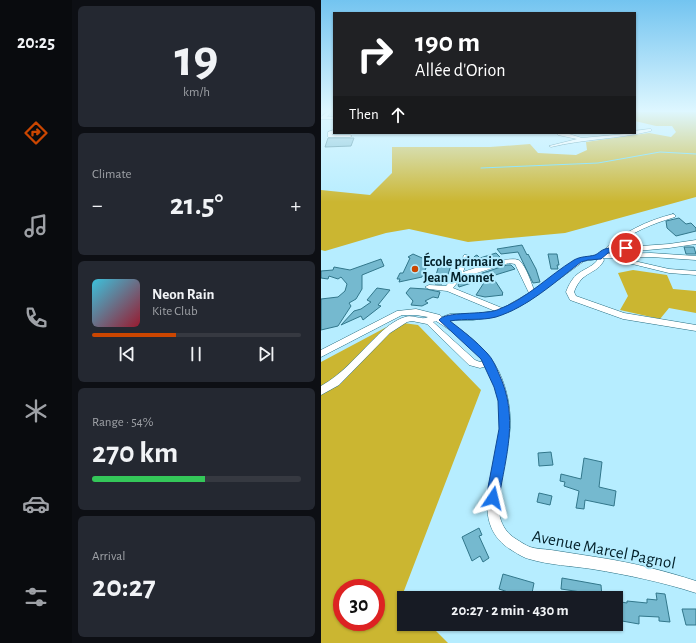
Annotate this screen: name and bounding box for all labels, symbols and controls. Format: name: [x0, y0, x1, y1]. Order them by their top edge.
icon: right: [349, 28, 401, 80]
text: 190 m: [415, 29, 480, 57]
text: 19: [175, 33, 218, 85]
text: 20:25: [17, 34, 55, 52]
text: Allée d'Orion: [415, 62, 505, 80]
text: km/h: [183, 86, 210, 99]
icon: ahead: [387, 104, 409, 126]
text: Then: [349, 107, 379, 122]
icon: directions: [22, 119, 50, 147]
text: Climate: [92, 168, 131, 181]
text: 21.5°: [170, 190, 223, 220]
text: −: [92, 194, 103, 216]
text: +: [290, 194, 301, 216]
icon: music: [22, 212, 50, 240]
pin: [609, 231, 643, 265]
icon: arrive: [615, 237, 637, 259]
place label: École primaire Jean Monnet: [423, 252, 504, 285]
marker: École primaire Jean Monnet: [410, 264, 420, 274]
text: Neon Rain: [152, 287, 214, 302]
icon: phone: [22, 304, 50, 332]
text: Kite Club: [152, 305, 198, 318]
icon: previous: [116, 343, 138, 365]
icon: pause: [185, 343, 207, 365]
icon: next: [255, 343, 277, 365]
icon: climate: [22, 397, 50, 425]
text: Range · 54%: [92, 416, 154, 429]
text: 270 km: [92, 438, 178, 468]
position arrow: [472, 477, 514, 519]
icon: car: [22, 490, 50, 518]
street label: Avenue Marcel Pagnol: [531, 527, 677, 572]
text: Arrival: [92, 550, 125, 563]
text: 20:27: [92, 572, 156, 602]
speed limit sign: 30: [333, 579, 385, 631]
icon: filters: [22, 583, 50, 611]
text: 20:27 · 2 min · 430 m: [451, 603, 569, 618]

